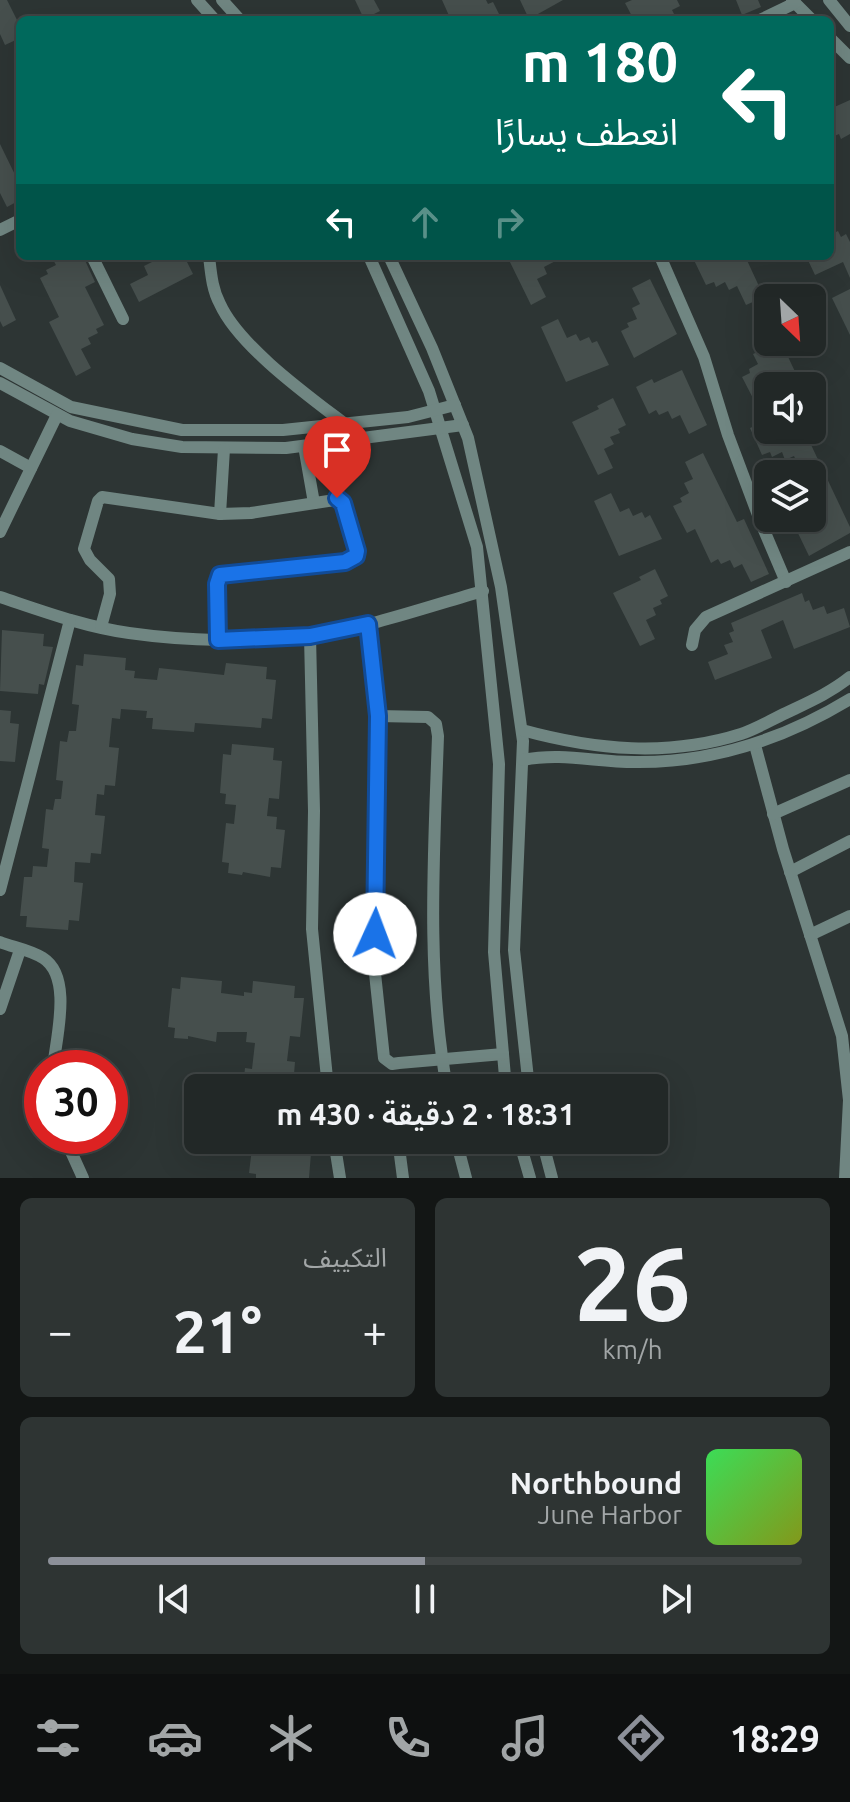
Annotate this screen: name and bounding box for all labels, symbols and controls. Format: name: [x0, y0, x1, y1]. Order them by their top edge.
text: 180 m: [522, 30, 678, 93]
icon: left: [706, 48, 810, 152]
text: انعطف يسارًا: [495, 111, 678, 152]
icon: left: [319, 200, 363, 244]
icon: ahead: [403, 200, 447, 244]
icon: right: [487, 200, 531, 244]
north arrow: [754, 284, 826, 356]
map controls: [754, 284, 826, 532]
button: sound: [754, 372, 826, 444]
pin: [303, 416, 371, 498]
icon: arrive: [315, 428, 359, 472]
button: layers: [754, 460, 826, 532]
position arrow: [333, 892, 417, 976]
speed limit sign: 30: [24, 1050, 128, 1154]
text: 18:31 · 2 دقيقة · 430 m: [277, 1097, 575, 1131]
text: 26: [574, 1224, 691, 1341]
text: التكييف: [303, 1243, 387, 1272]
text: 21°: [173, 1297, 262, 1364]
text: −: [48, 1306, 73, 1355]
text: +: [362, 1306, 387, 1355]
text: km/h: [602, 1335, 663, 1364]
text: Northbound: [510, 1466, 682, 1500]
text: June Harbor: [538, 1500, 682, 1529]
icon: previous: [152, 1577, 196, 1621]
icon: pause: [403, 1577, 447, 1621]
icon: next: [654, 1577, 698, 1621]
icon: filters: [30, 1710, 86, 1766]
icon: car: [147, 1710, 203, 1766]
icon: climate: [263, 1710, 319, 1766]
icon: phone: [380, 1710, 436, 1766]
icon: music: [497, 1710, 553, 1766]
icon: directions: [613, 1710, 669, 1766]
text: 18:29: [730, 1718, 820, 1759]

